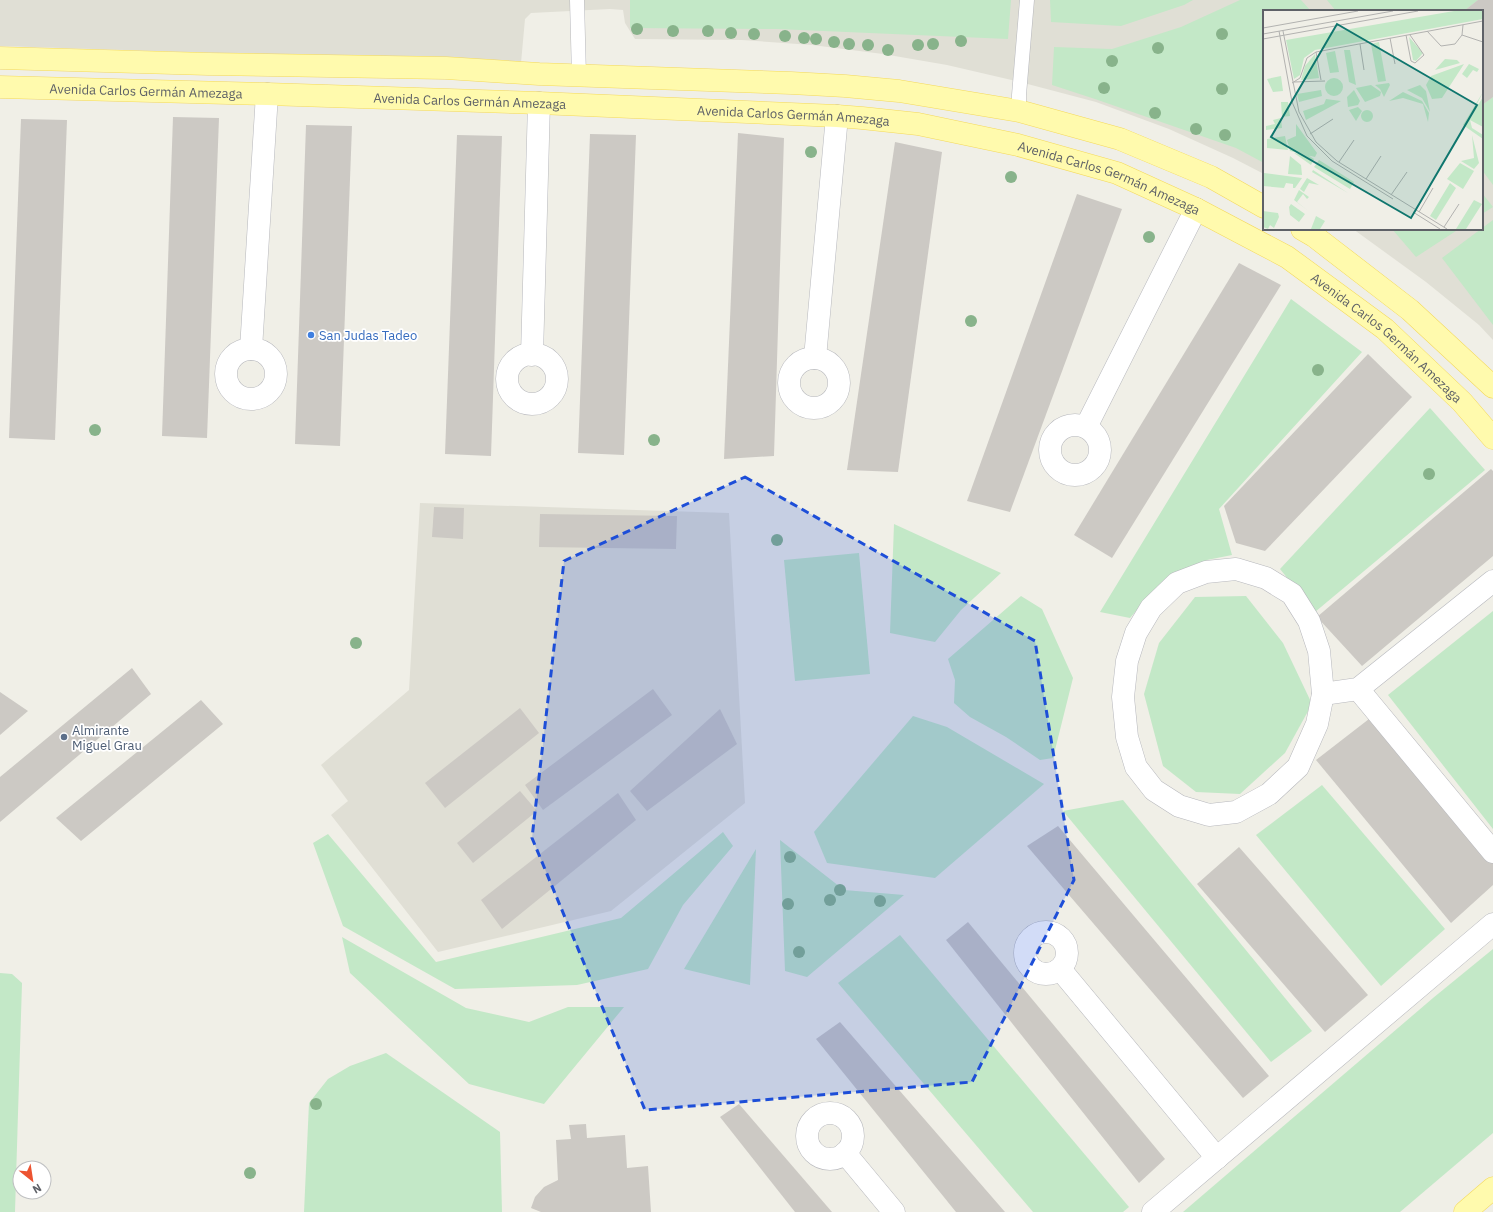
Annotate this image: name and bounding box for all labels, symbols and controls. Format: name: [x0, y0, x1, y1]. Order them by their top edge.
inset map: [1263, 10, 1483, 230]
street label: Avenida Carlos Germán Amezaga: [49, 80, 243, 102]
street label: Avenida Carlos Germán Amezaga: [373, 89, 567, 113]
street label: Avenida Carlos Germán Amezaga: [697, 101, 891, 129]
street label: Avenida Carlos Germán Amezaga: [1016, 137, 1203, 218]
street label: Avenida Carlos Germán Amezaga: [1308, 269, 1466, 406]
place label: San Judas Tadeo: [319, 327, 417, 344]
marker: San Judas Tadeo: [306, 330, 316, 340]
place label: Almirante Miguel Grau: [72, 722, 142, 754]
marker: Almirante Miguel Grau: [59, 732, 69, 742]
north arrow: [12, 1160, 52, 1200]
text: N: [30, 1181, 44, 1197]

